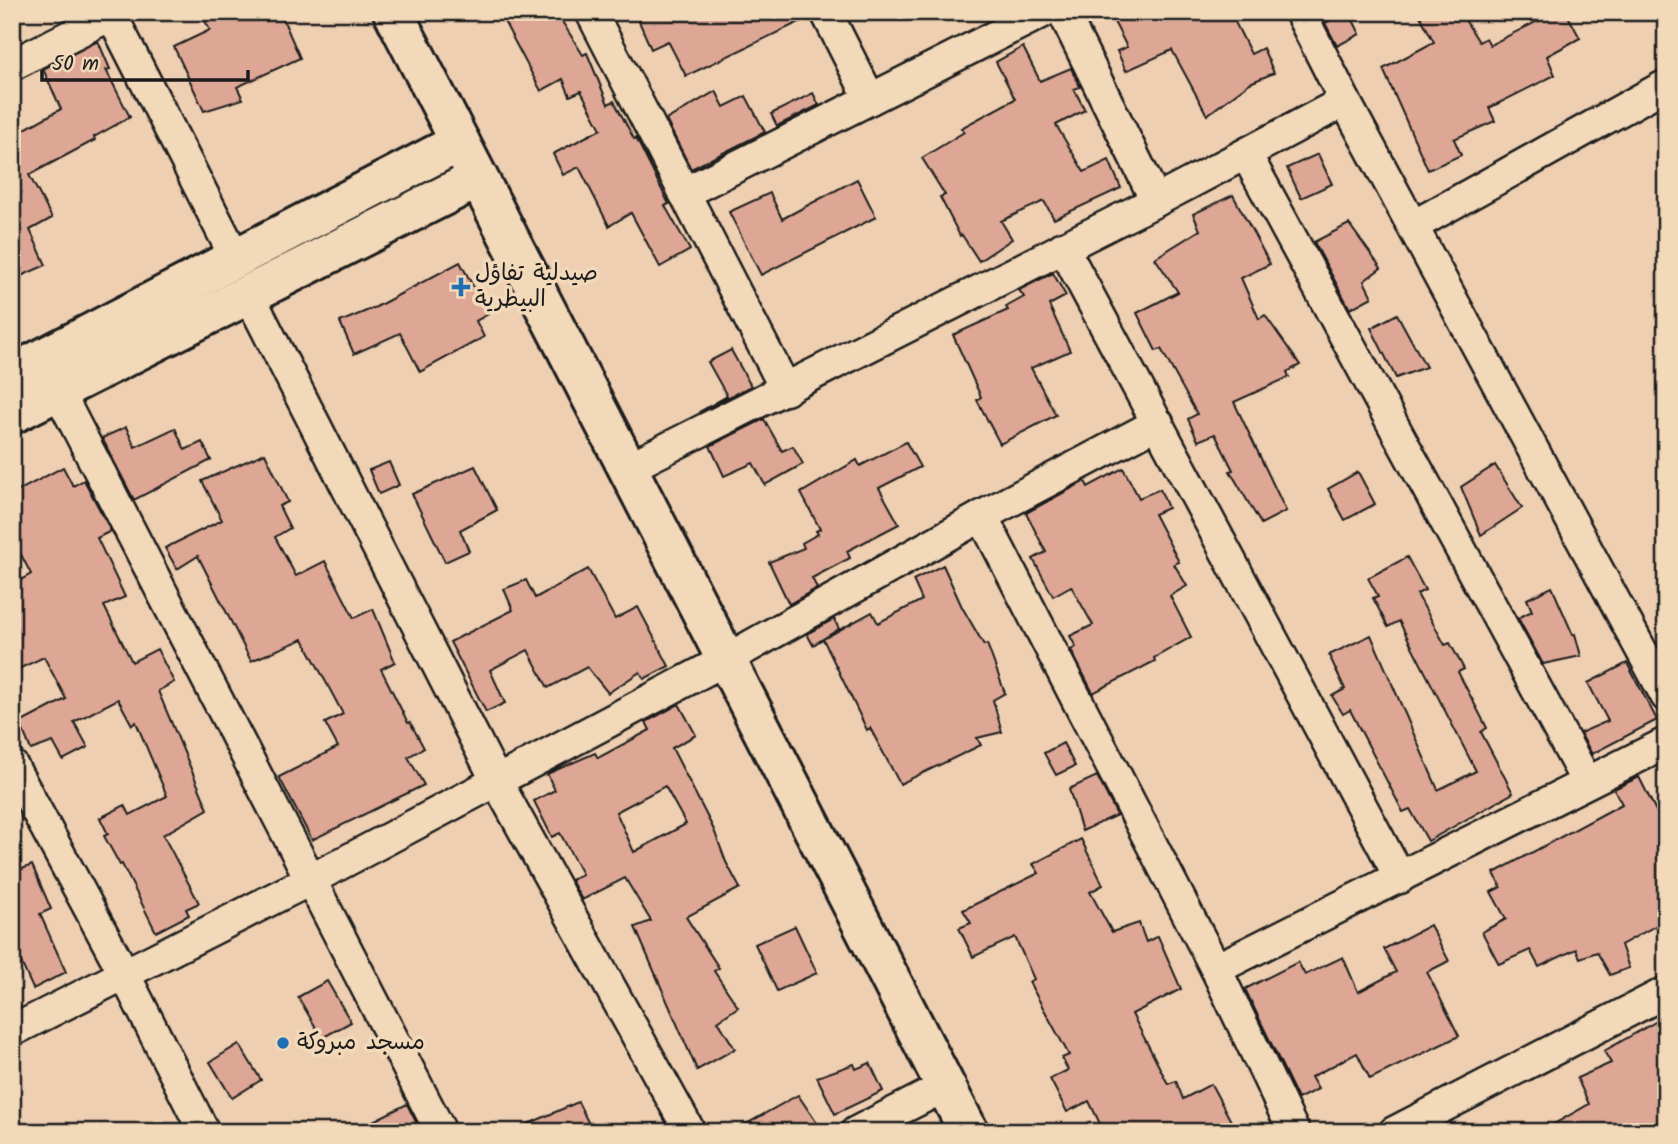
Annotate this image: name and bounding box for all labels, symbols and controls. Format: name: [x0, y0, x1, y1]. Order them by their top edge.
scale bar: [42, 38, 248, 82]
text: 50 m: [52, 48, 99, 81]
place label: صيدلية تفاؤل البيطرية: [475, 256, 598, 318]
marker: صيدلية تفاؤل البيطرية: [453, 279, 469, 295]
place label: مسجد مبروكة: [297, 1025, 425, 1061]
marker: مسجد مبروكة: [275, 1035, 291, 1051]

